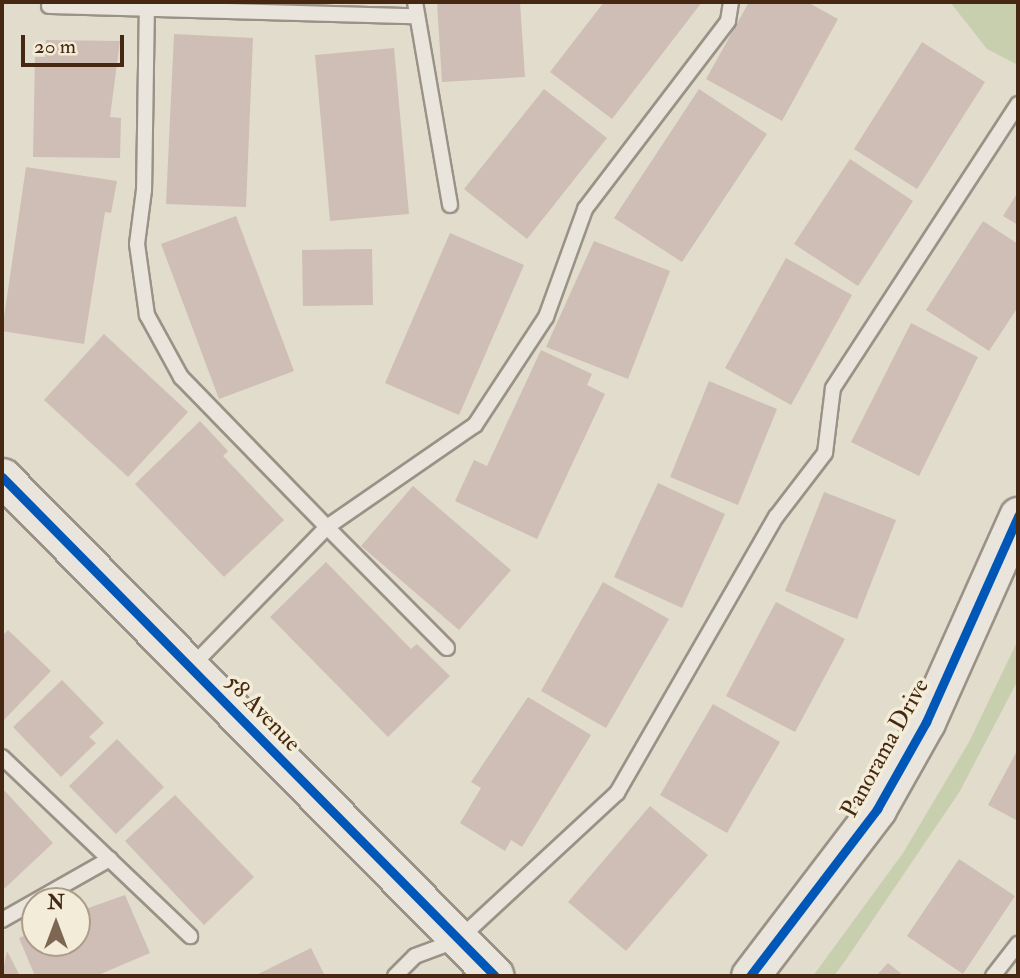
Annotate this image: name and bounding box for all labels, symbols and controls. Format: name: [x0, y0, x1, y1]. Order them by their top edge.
scale bar: [24, 21, 128, 65]
text: 20 m: [34, 33, 76, 60]
street label: 58 Avenue: [219, 668, 307, 758]
street label: Panorama Drive: [835, 673, 935, 823]
north arrow: [21, 887, 91, 957]
text: N: [47, 891, 65, 915]

